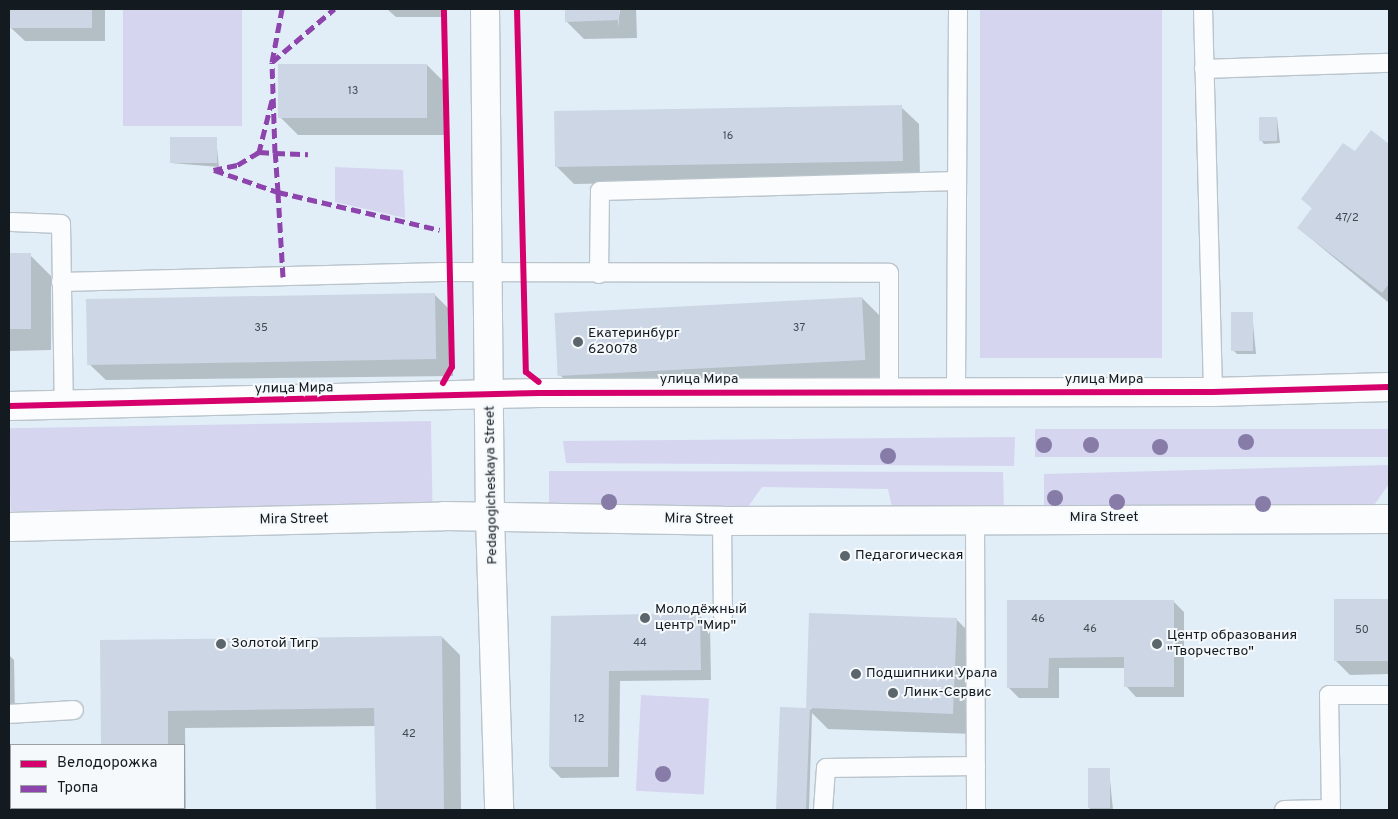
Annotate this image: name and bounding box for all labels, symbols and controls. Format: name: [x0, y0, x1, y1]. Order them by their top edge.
house number: 13: [348, 84, 358, 98]
house number: 16: [723, 129, 733, 143]
house number: 47/2: [1335, 211, 1359, 225]
house number: 35: [254, 321, 268, 335]
house number: 37: [793, 321, 805, 335]
place label: Екатеринбург 620078: [588, 326, 680, 358]
marker: Екатеринбург 620078: [572, 336, 584, 348]
street label: улица Мира: [660, 372, 738, 388]
street label: улица Мира: [1065, 372, 1143, 388]
street label: улица Мира: [255, 380, 333, 398]
street label: Pedagogicheskaya Street: [482, 405, 502, 565]
street label: Mira Street: [1069, 510, 1139, 526]
street label: Mira Street: [259, 511, 329, 529]
street label: Mira Street: [664, 511, 734, 529]
place label: Педагогическая: [855, 548, 963, 564]
marker: Педагогическая: [839, 550, 851, 562]
place label: Молодёжный центр "Мир": [655, 602, 747, 634]
marker: Молодёжный центр "Мир": [639, 612, 651, 624]
house number: 46: [1031, 612, 1045, 626]
house number: 46: [1083, 622, 1097, 636]
house number: 50: [1355, 623, 1369, 637]
place label: Центр образования "Творчество": [1167, 628, 1297, 660]
place label: Золотой Тигр: [231, 636, 319, 652]
house number: 44: [633, 636, 647, 650]
marker: Золотой Тигр: [215, 638, 227, 650]
marker: Центр образования "Творчество": [1151, 638, 1163, 650]
place label: Подшипники Урала: [866, 666, 997, 682]
marker: Подшипники Урала: [850, 668, 862, 680]
place label: Линк-Сервис: [903, 685, 992, 701]
marker: Линк-Сервис: [887, 687, 899, 699]
house number: 12: [574, 712, 584, 726]
house number: 42: [402, 727, 416, 741]
legend: [10, 744, 185, 809]
text: Велодорожка: [57, 754, 157, 773]
text: Тропа: [57, 779, 98, 798]

